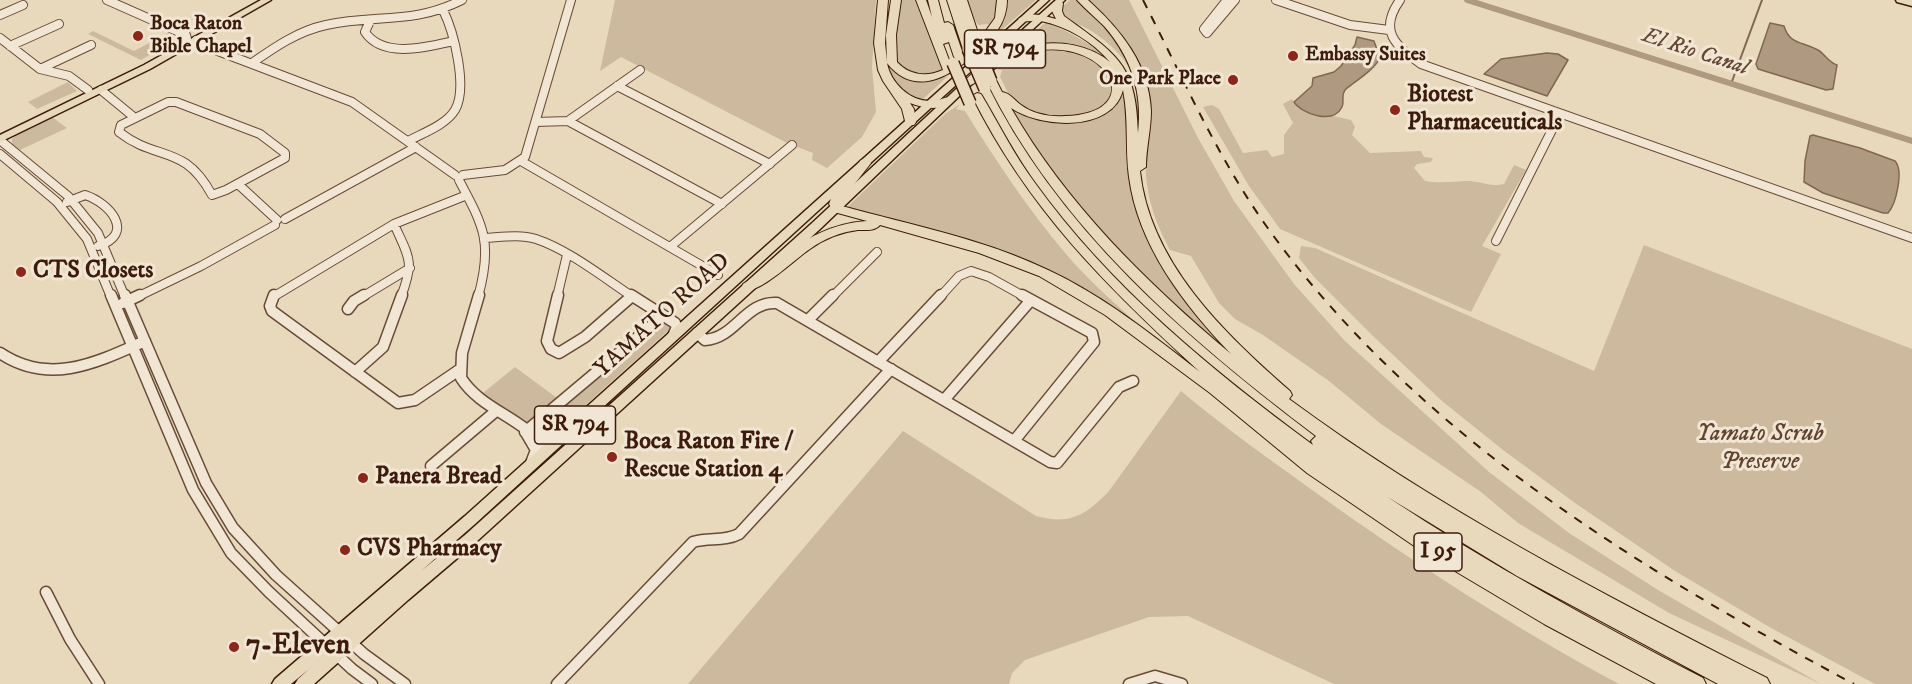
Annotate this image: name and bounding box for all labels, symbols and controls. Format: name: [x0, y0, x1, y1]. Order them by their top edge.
place label: Boca Raton Bible Chapel: [150, 13, 252, 60]
water label: El Rio Canal: [1639, 23, 1751, 83]
marker: Boca Raton Bible Chapel: [131, 29, 145, 43]
road number: SR 794: [964, 30, 1046, 68]
place label: Embassy Suites: [1305, 44, 1426, 68]
marker: Embassy Suites: [1286, 49, 1300, 63]
place label: One Park Place: [1099, 68, 1221, 92]
marker: One Park Place: [1226, 73, 1240, 87]
place label: Biotest Pharmaceuticals: [1407, 82, 1562, 138]
marker: Biotest Pharmaceuticals: [1388, 103, 1402, 117]
street label: YAMATO ROAD: [589, 248, 737, 384]
place label: CTS Closets: [33, 258, 153, 286]
marker: CTS Closets: [14, 265, 28, 279]
road number: SR 794: [534, 406, 616, 444]
park label: Yamato Scrub Preserve: [1696, 421, 1824, 477]
place label: Boca Raton Fire / Rescue Station 4: [624, 429, 791, 485]
marker: Boca Raton Fire / Rescue Station 4: [605, 450, 619, 464]
place label: Panera Bread: [375, 464, 502, 492]
marker: Panera Bread: [356, 471, 370, 485]
road number: I 95: [1414, 533, 1462, 571]
place label: CVS Pharmacy: [357, 536, 501, 564]
marker: CVS Pharmacy: [338, 543, 352, 557]
place label: 7-Eleven: [246, 630, 350, 664]
marker: 7-Eleven: [227, 640, 241, 654]

